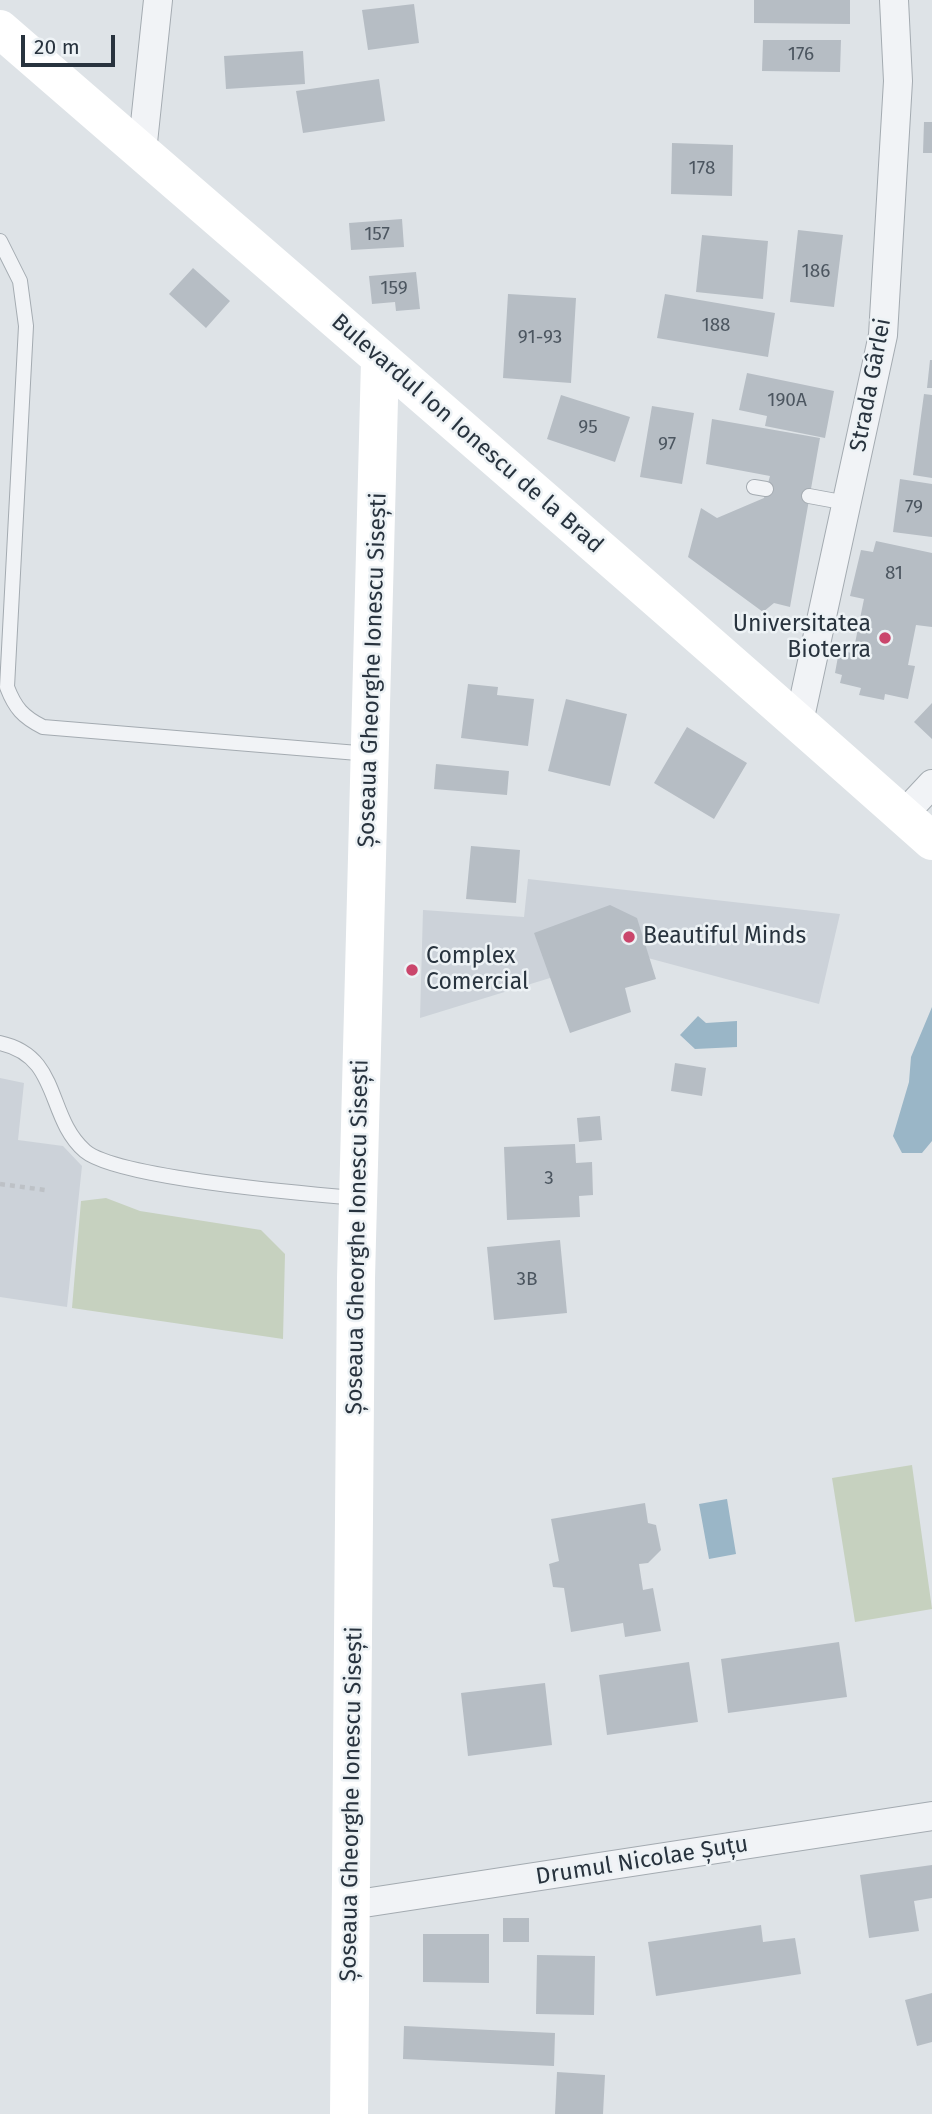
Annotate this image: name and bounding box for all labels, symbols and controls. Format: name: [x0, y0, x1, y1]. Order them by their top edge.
scale bar: [24, 21, 119, 65]
text: 20 m: [34, 34, 80, 60]
house number: 176: [788, 44, 814, 66]
house number: 178: [689, 158, 715, 180]
house number: 157: [364, 224, 390, 246]
house number: 186: [802, 261, 830, 283]
house number: 159: [380, 278, 408, 300]
street label: Bulevardul Ion Ionescu de la Brad: [325, 308, 609, 560]
house number: 188: [701, 315, 731, 337]
street label: Strada Gârlei: [845, 316, 897, 454]
house number: 91-93: [518, 327, 562, 349]
house number: 190A: [767, 390, 807, 412]
house number: 95: [578, 417, 598, 439]
house number: 97: [658, 434, 676, 456]
street label: Șoseaua Gheorghe Ionescu Sisești: [353, 492, 393, 848]
house number: 79: [905, 497, 923, 519]
house number: 81: [885, 563, 903, 585]
place label: Universitatea Bioterra: [733, 611, 871, 665]
marker: Universitatea Bioterra: [877, 630, 893, 646]
place label: Beautiful Minds: [643, 923, 806, 951]
marker: Beautiful Minds: [621, 929, 637, 945]
place label: Complex Comercial: [426, 943, 529, 997]
marker: Complex Comercial: [404, 962, 420, 978]
street label: Șoseaua Gheorghe Ionescu Sisești: [341, 1059, 375, 1415]
house number: 3: [544, 1168, 554, 1190]
house number: 3B: [516, 1269, 538, 1291]
street label: Șoseaua Gheorghe Ionescu Sisești: [335, 1626, 369, 1982]
street label: Drumul Nicolae Șuțu: [534, 1831, 750, 1891]

